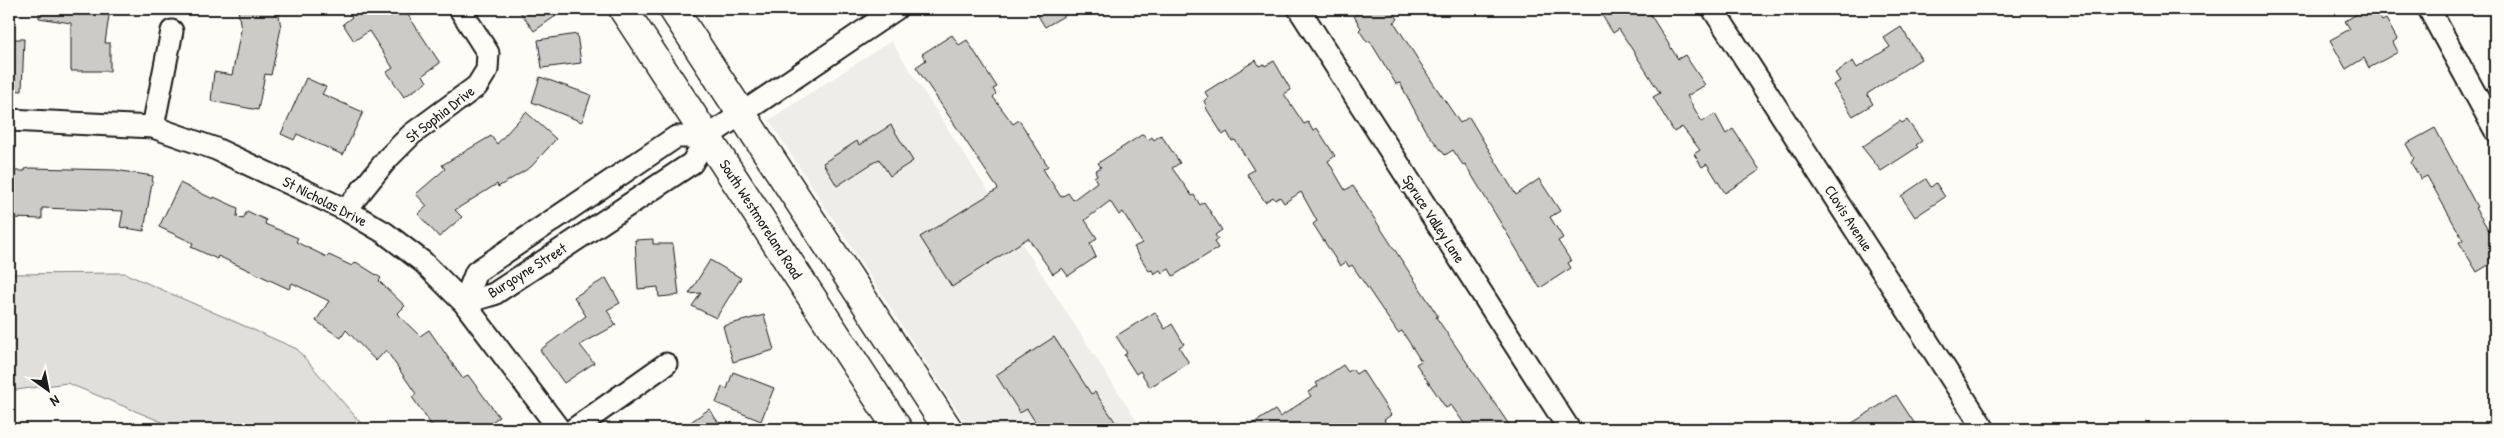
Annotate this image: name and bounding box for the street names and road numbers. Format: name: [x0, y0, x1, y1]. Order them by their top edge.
street label: St Sophia Drive: [401, 80, 479, 148]
street label: South Westmoreland Road: [714, 155, 808, 283]
street label: St Nicholas Drive: [279, 171, 371, 231]
street label: Spruce Valley Lane: [1398, 171, 1470, 267]
street label: Clovis Avenue: [1820, 181, 1878, 255]
street label: Burgoyne Street: [483, 237, 571, 303]

